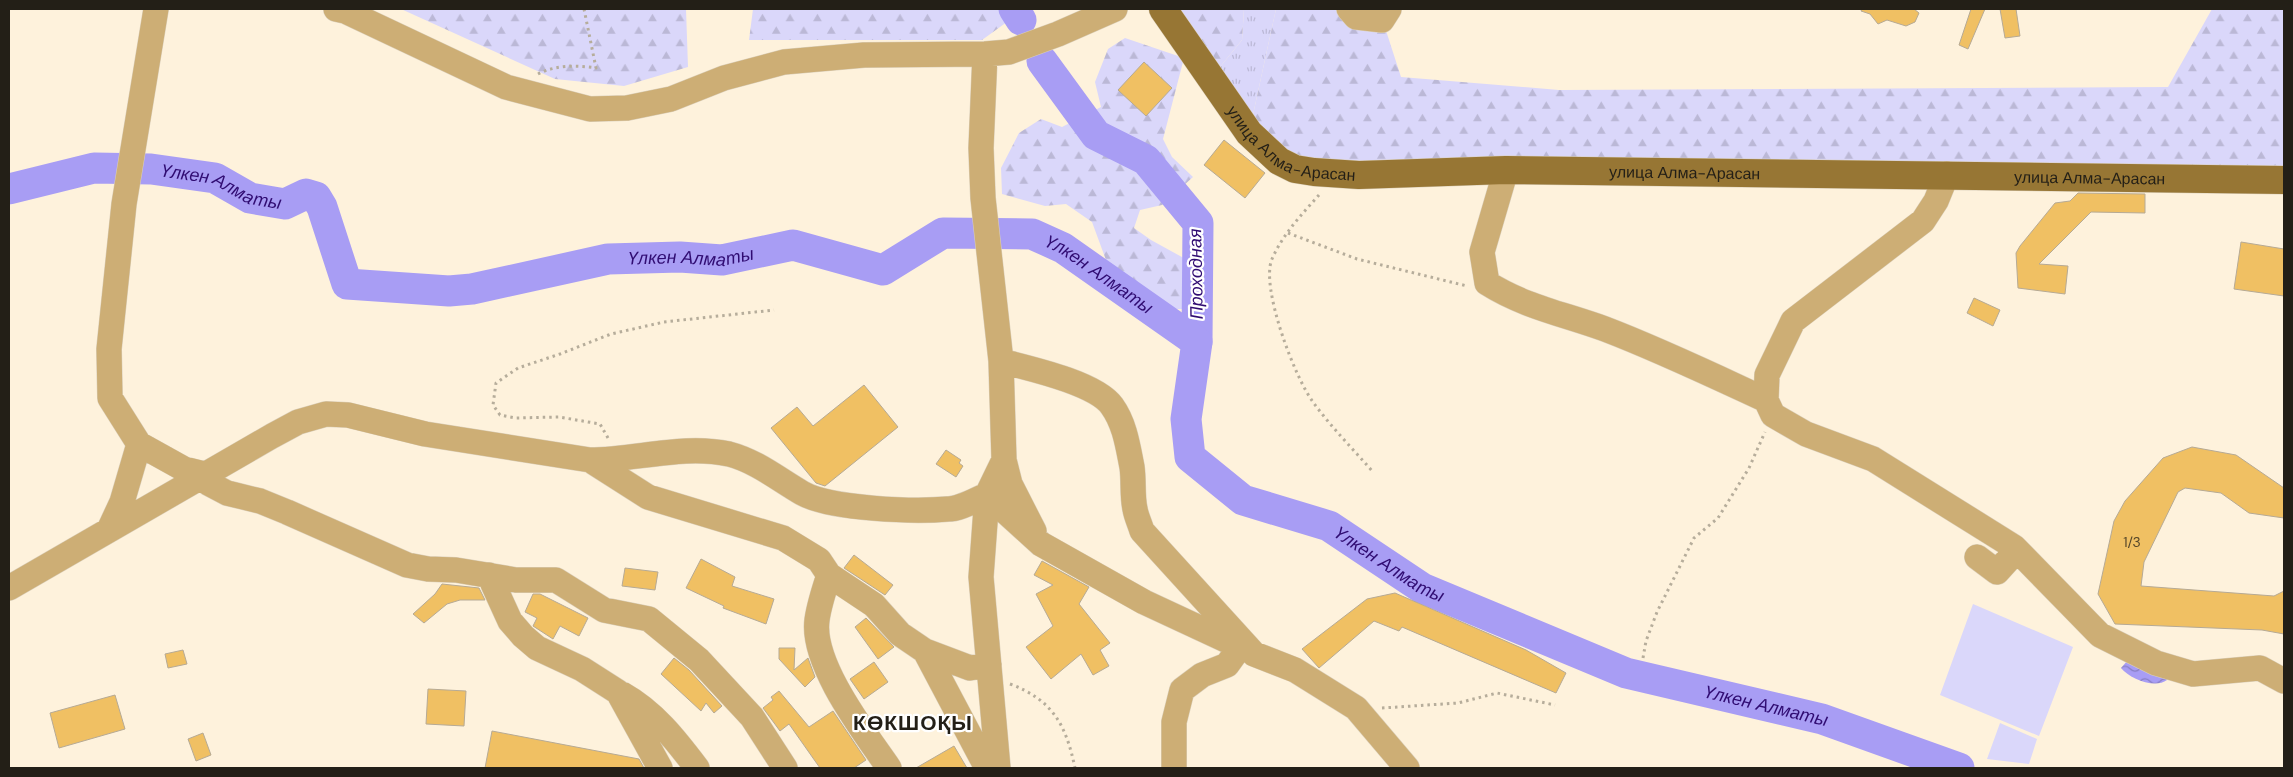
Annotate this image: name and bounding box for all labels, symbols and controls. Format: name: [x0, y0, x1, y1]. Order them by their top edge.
street label: улица Алма-Арасан: [1222, 101, 1356, 186]
water label: Үлкен Алматы: [159, 159, 283, 215]
street label: улица Алма-Арасан: [1609, 161, 1760, 184]
street label: улица Алма-Арасан: [2014, 167, 2165, 189]
water label: Проходная: [1183, 228, 1209, 320]
water label: Үлкен Алматы: [1041, 229, 1158, 320]
water label: Үлкен Алматы: [628, 242, 756, 272]
water label: Үлкен Алматы: [1329, 521, 1448, 608]
house number: 1/3: [2123, 533, 2141, 551]
water label: Үлкен Алматы: [1702, 680, 1830, 732]
district label: КӨКШОҚЫ: [853, 709, 973, 737]

